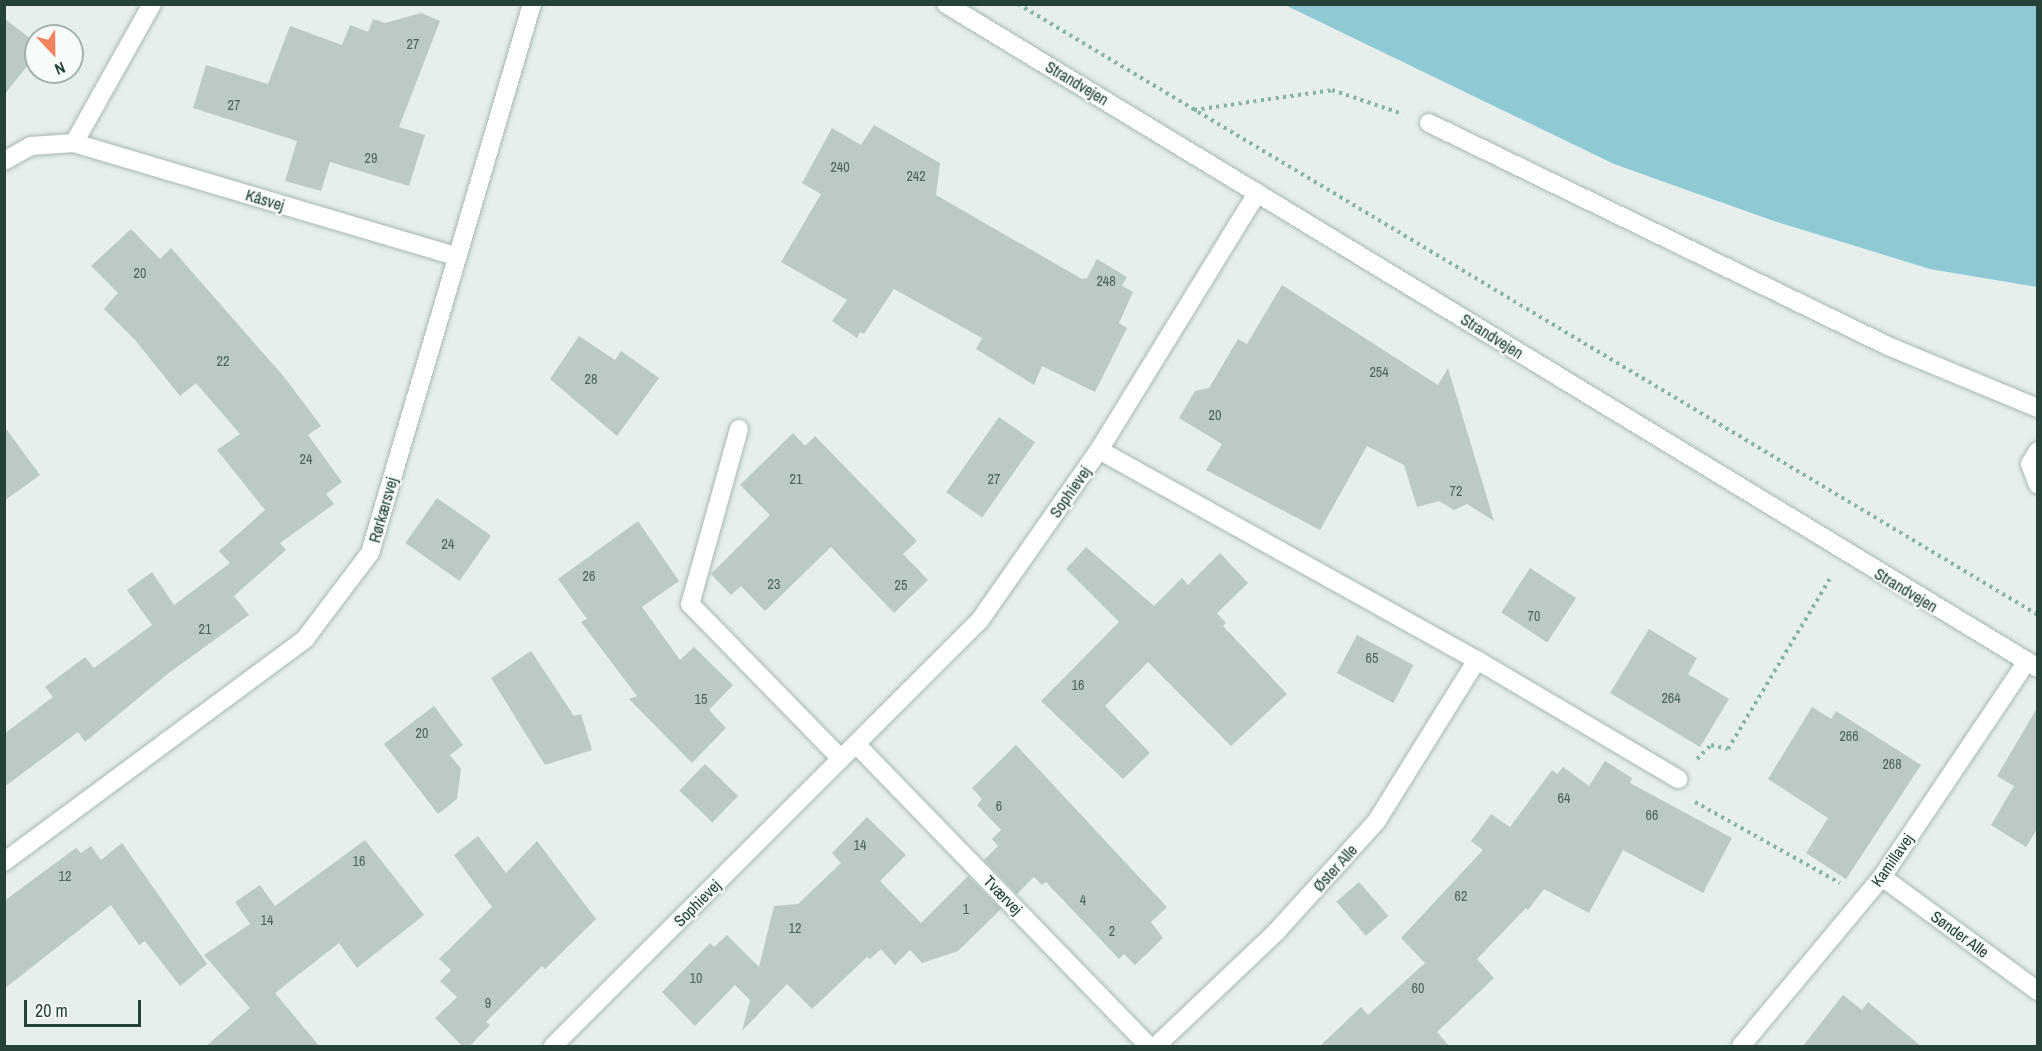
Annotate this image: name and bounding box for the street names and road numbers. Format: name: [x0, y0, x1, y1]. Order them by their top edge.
street label: Strandvejen: [1042, 57, 1112, 109]
street label: Kåsvej: [243, 185, 287, 215]
street label: Strandvejen: [1457, 309, 1527, 363]
street label: Sophievej: [1045, 463, 1095, 521]
street label: Rørkærsvej: [365, 475, 401, 545]
street label: Strandvejen: [1871, 564, 1941, 616]
street label: Kamillavej: [1867, 830, 1917, 890]
street label: Øster Alle: [1309, 840, 1361, 896]
street label: Tværvej: [980, 871, 1026, 919]
street label: Sophievej: [670, 876, 724, 930]
street label: Sønder Alle: [1927, 906, 1993, 962]

